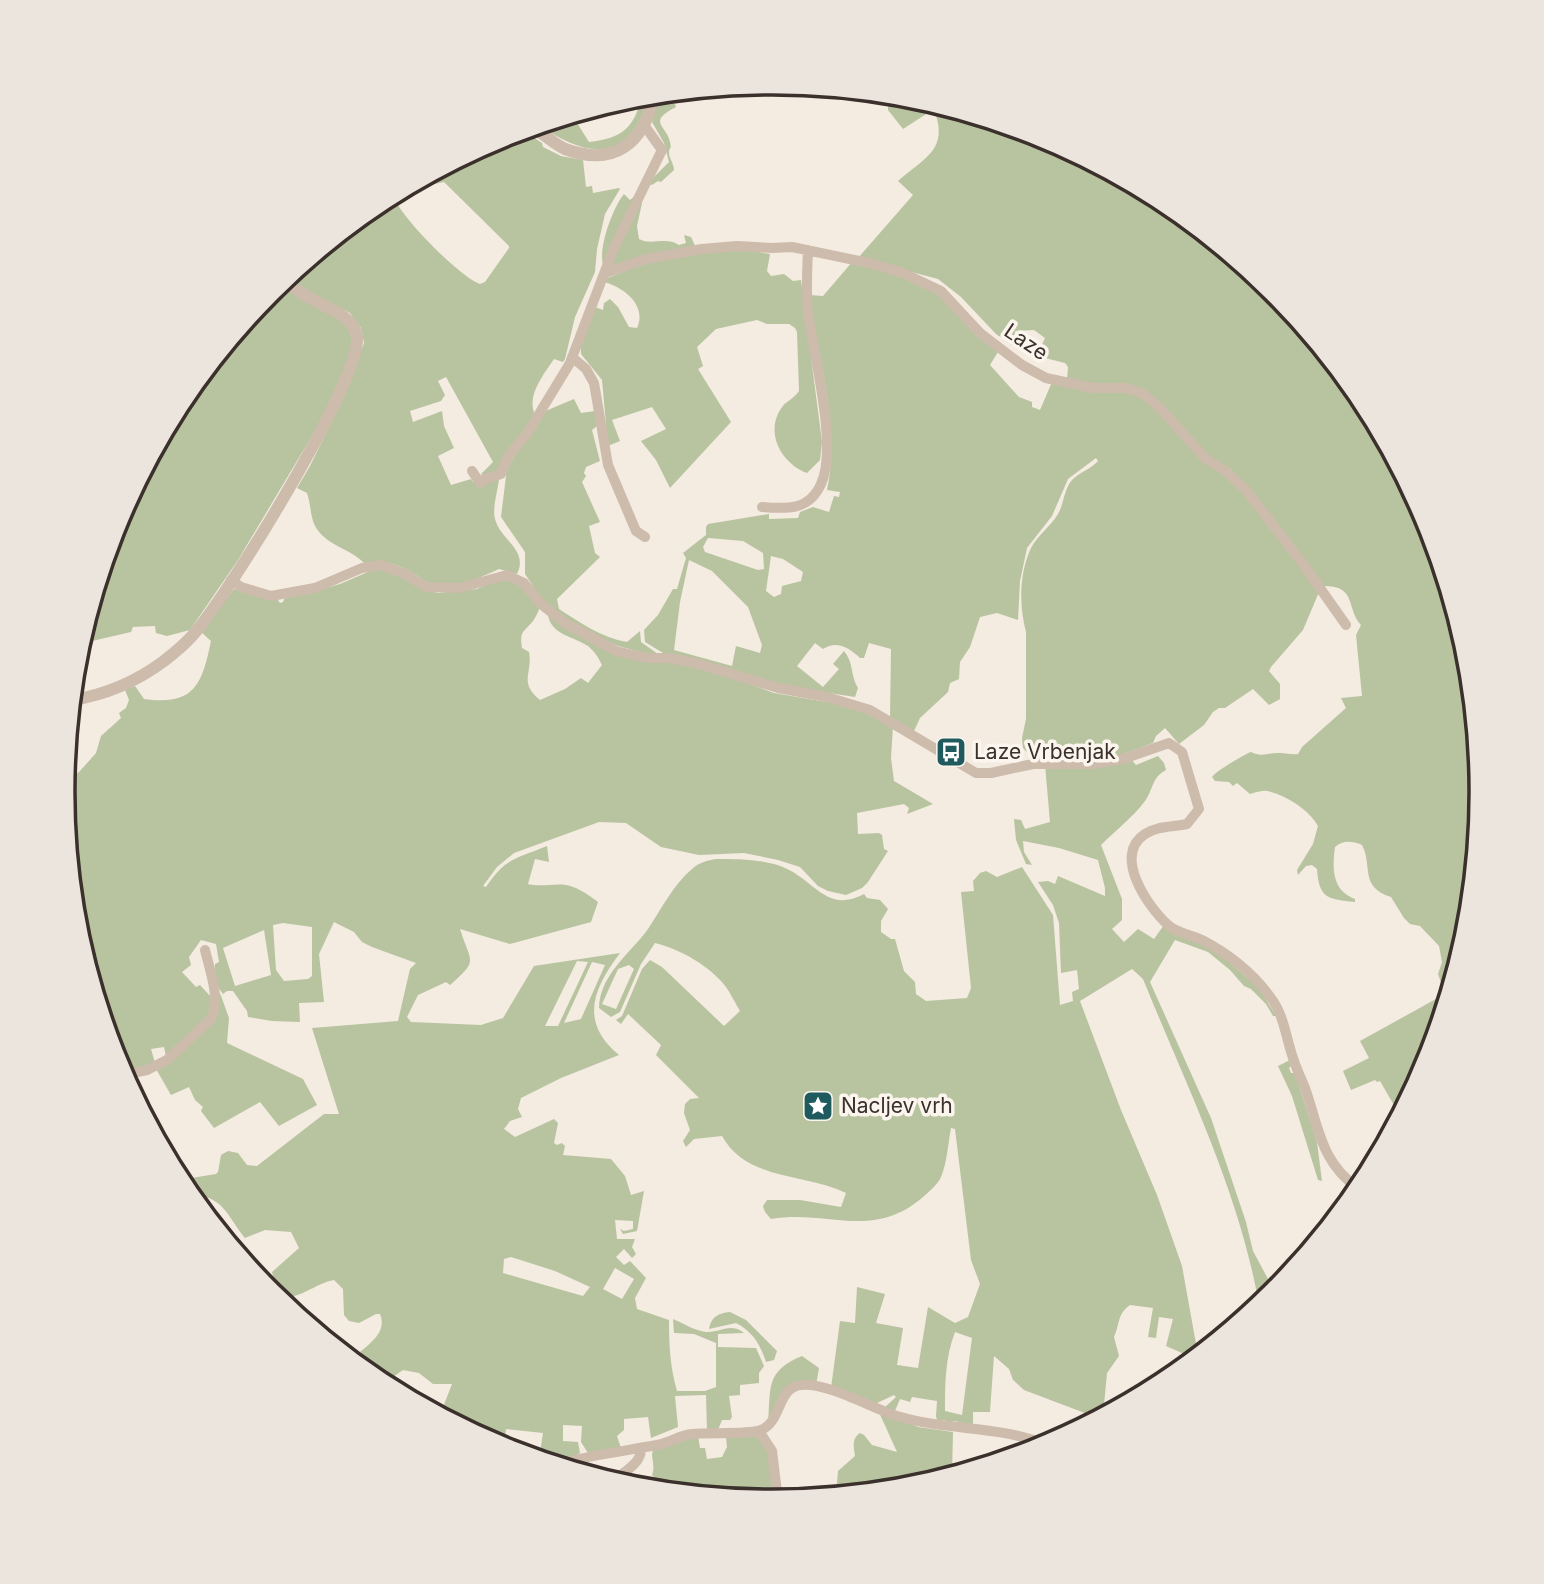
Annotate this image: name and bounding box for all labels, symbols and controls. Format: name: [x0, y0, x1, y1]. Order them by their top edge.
street label: Laze: [1000, 318, 1053, 365]
bus stop icon: Laze Vrbenjak: [934, 735, 968, 769]
place label: Laze Vrbenjak: [974, 739, 1116, 764]
place icon: Nacljev vrh: [801, 1089, 835, 1123]
place label: Nacljev vrh: [841, 1093, 953, 1118]

